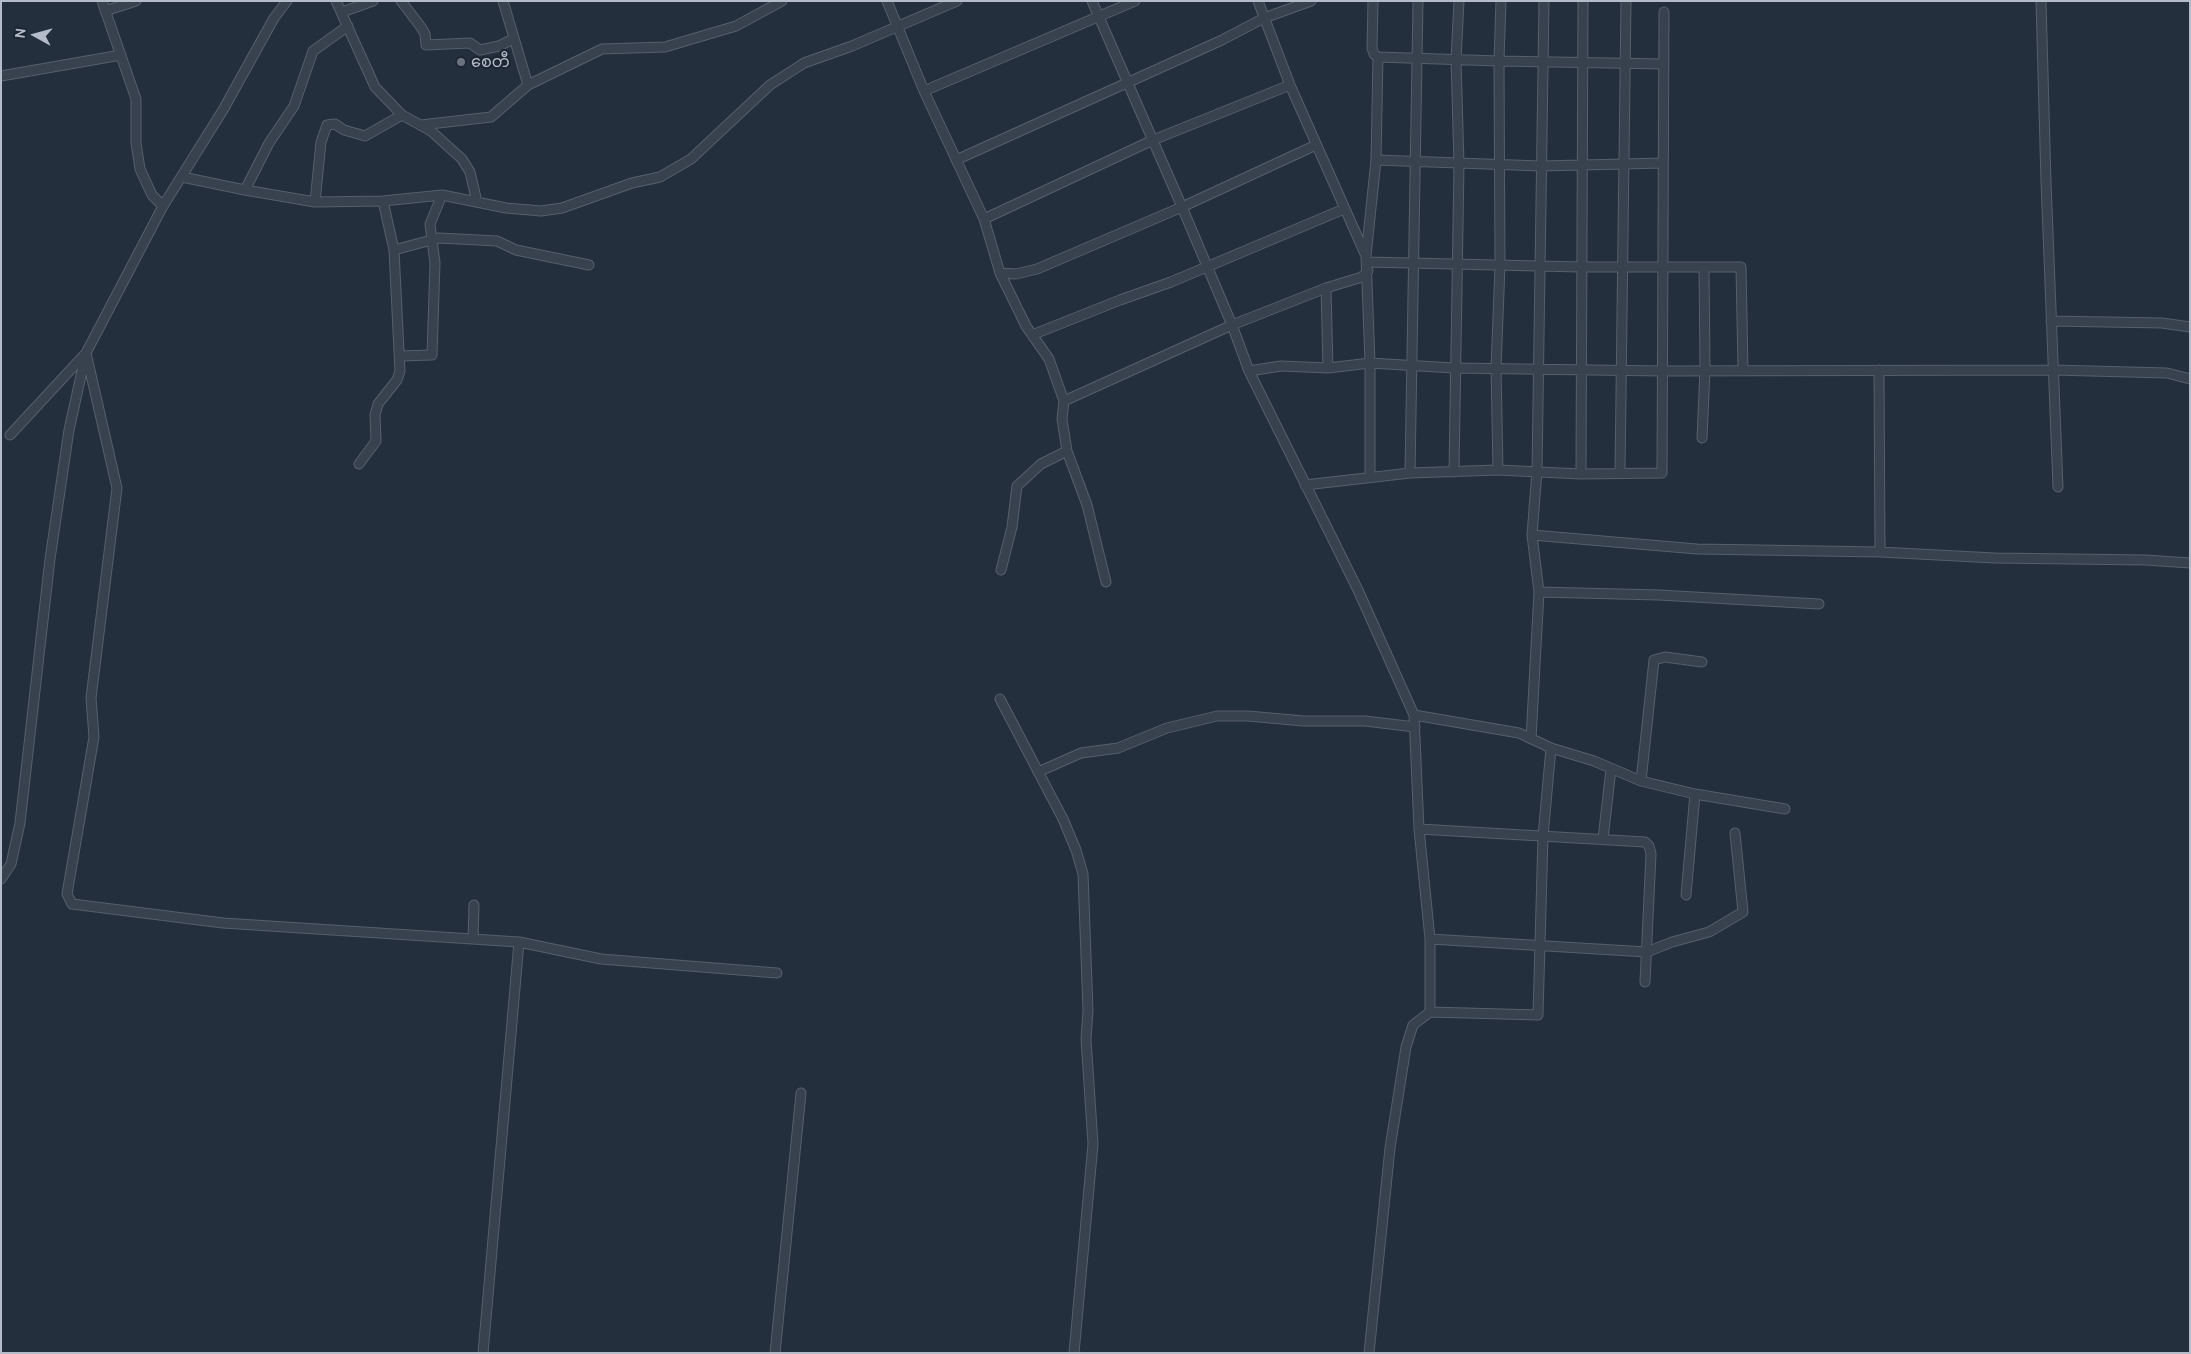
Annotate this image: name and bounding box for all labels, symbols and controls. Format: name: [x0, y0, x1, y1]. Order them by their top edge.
north arrow: [10, 10, 60, 60]
text: N: [11, 27, 30, 39]
place label: စေတီ: [471, 52, 510, 72]
marker: စေတီ: [455, 56, 467, 68]

